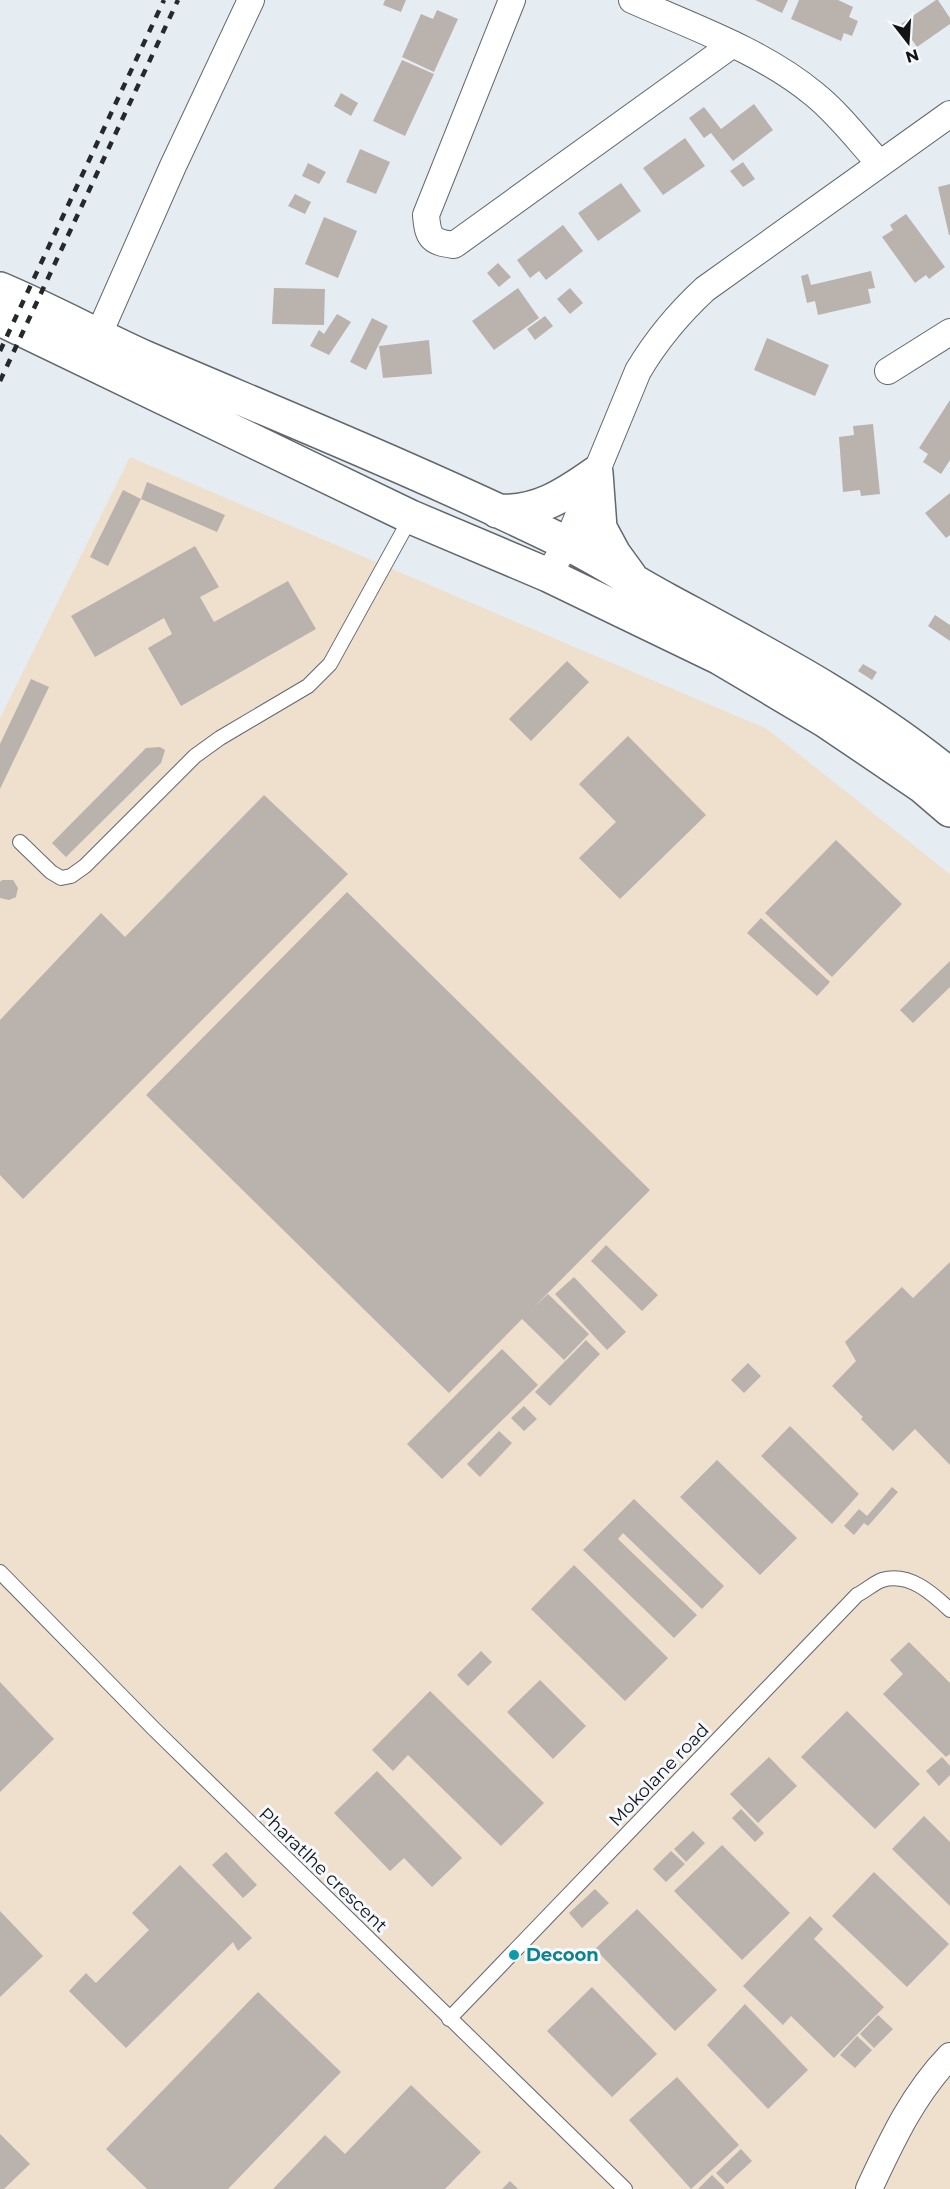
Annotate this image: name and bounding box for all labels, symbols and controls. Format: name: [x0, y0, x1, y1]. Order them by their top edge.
north arrow: [878, 12, 938, 72]
text: N: [903, 45, 921, 67]
street label: Mokolane road: [604, 1719, 714, 1831]
street label: Pharatlhe crescent: [254, 1803, 392, 1937]
place label: Decoon: [526, 1944, 599, 1966]
marker: Decoon: [507, 1948, 521, 1962]

